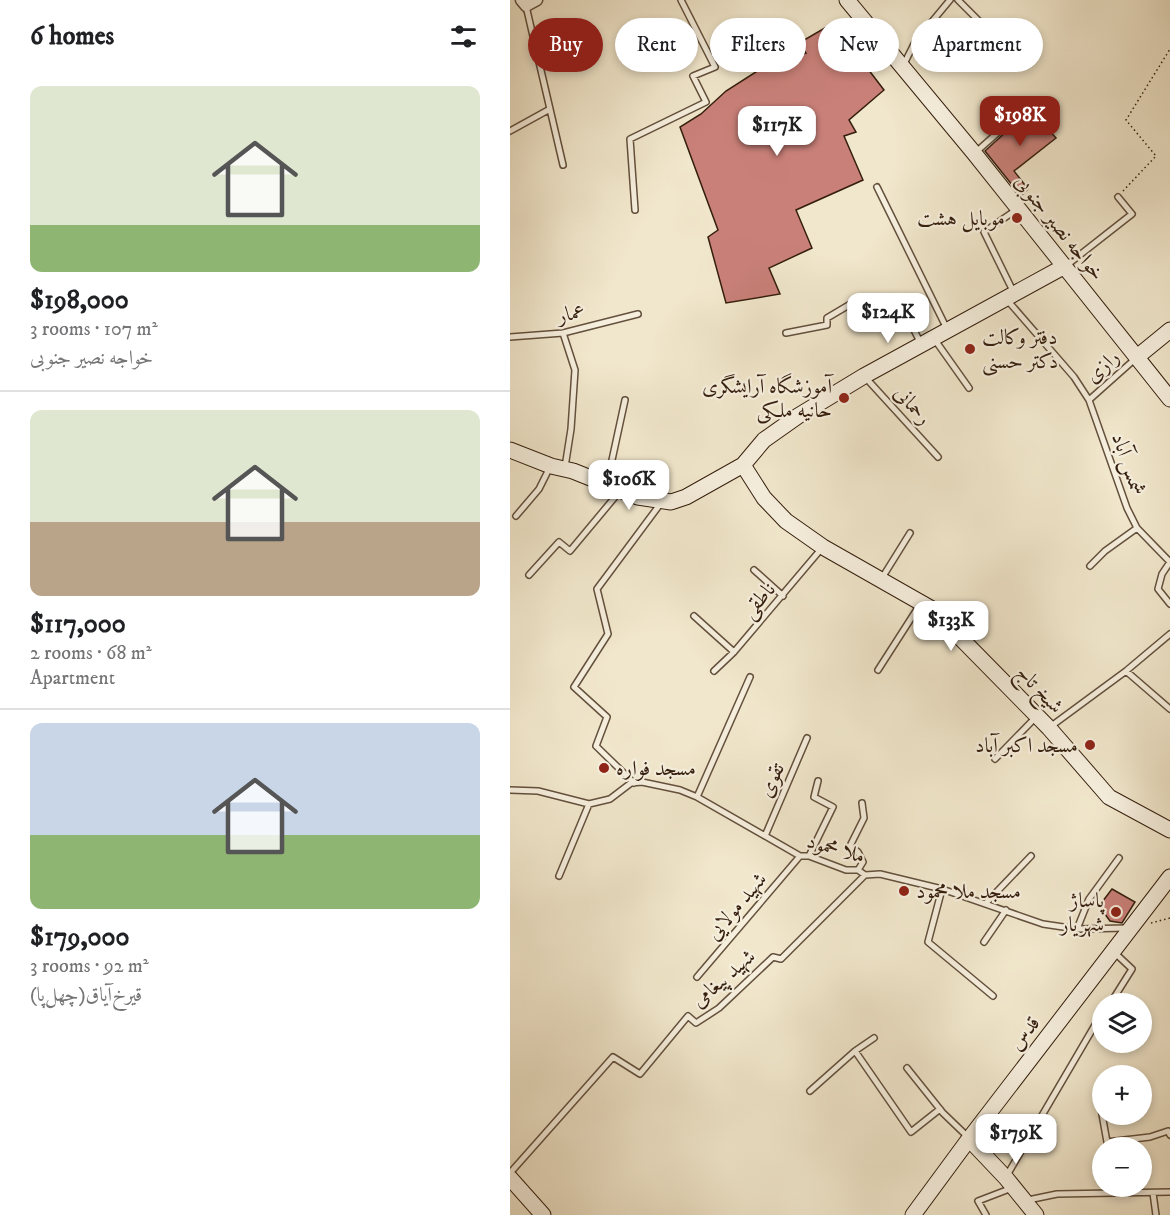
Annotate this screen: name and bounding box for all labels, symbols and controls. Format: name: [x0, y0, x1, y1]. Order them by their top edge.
chip: Buy: [528, 18, 603, 72]
chip: Rent: [615, 18, 698, 72]
chip: Filters: [710, 18, 806, 72]
chip: New: [818, 18, 899, 72]
chip: Apartment: [911, 18, 1043, 72]
text: 6 homes: [30, 20, 114, 53]
icon: filters: [447, 20, 480, 53]
pin: $198K: [978, 96, 1062, 147]
text: $198K: [994, 103, 1046, 128]
pin: $117K: [735, 106, 819, 157]
text: $117K: [752, 113, 802, 138]
icon: home: [201, 125, 309, 233]
street label: خواجه نصیر جنوبی: [1008, 169, 1110, 287]
place label: موبایل هشت: [917, 206, 1005, 233]
marker: موبایل هشت: [1010, 211, 1024, 225]
text: $198,000: [30, 284, 129, 317]
pin: $124K: [846, 293, 930, 344]
street label: عمار: [553, 298, 588, 330]
text: $124K: [861, 300, 915, 325]
text: 3 rooms · 107 m²: [30, 317, 158, 342]
place label: دفتر وکالت دکتر حسنی: [982, 325, 1058, 376]
marker: دفتر وکالت دکتر حسنی: [963, 342, 977, 356]
street label: رازی: [1080, 345, 1125, 389]
text: خواجه نصیر جنوبی: [30, 346, 153, 371]
place label: آموزشگاه آرایشگری حانیه ملکی: [702, 373, 834, 424]
street label: رحمانی: [888, 381, 937, 431]
marker: آموزشگاه آرایشگری حانیه ملکی: [837, 391, 851, 405]
street label: شمس آباد: [1105, 429, 1152, 499]
icon: home: [201, 449, 309, 557]
pin: $106K: [587, 460, 671, 511]
text: $106K: [602, 467, 656, 492]
street label: ناطقی: [736, 577, 782, 625]
pin: $133K: [909, 601, 993, 652]
text: $117,000: [30, 608, 126, 641]
text: $133K: [927, 608, 975, 633]
text: 2 rooms · 68 m²: [30, 641, 152, 666]
street label: شیخ تاج: [1006, 660, 1069, 723]
text: Apartment: [30, 666, 115, 691]
place label: مسجد اکبر آباد: [975, 732, 1078, 759]
marker: مسجد اکبر آباد: [1083, 738, 1097, 752]
place label: مسجد فواره: [616, 756, 696, 782]
street label: تقوی: [753, 758, 791, 802]
marker: مسجد فواره: [597, 761, 611, 775]
icon: home: [201, 762, 309, 870]
street label: ملا محمود: [804, 828, 868, 870]
street label: شهید مولایی: [701, 867, 773, 946]
place label: مسجد ملا محمود: [916, 879, 1021, 905]
marker: مسجد ملا محمود: [897, 884, 911, 898]
place label: پاساژ شهریار: [1058, 888, 1105, 938]
marker: پاساژ شهریار: [1109, 905, 1123, 919]
text: $179,000: [30, 921, 129, 954]
street label: شهید پیغامی: [686, 944, 762, 1014]
text: 3 rooms · 92 m²: [30, 954, 149, 979]
text: قیرخ‌آیاق(چهل‌پا): [30, 983, 142, 1008]
map controls: [1092, 993, 1152, 1197]
button: layers: [1092, 993, 1152, 1053]
street label: قدس: [1003, 1011, 1046, 1056]
button: +: [1092, 1065, 1152, 1125]
pin: $179K: [974, 1114, 1058, 1165]
text: $179K: [990, 1121, 1042, 1146]
button: −: [1092, 1137, 1152, 1197]

